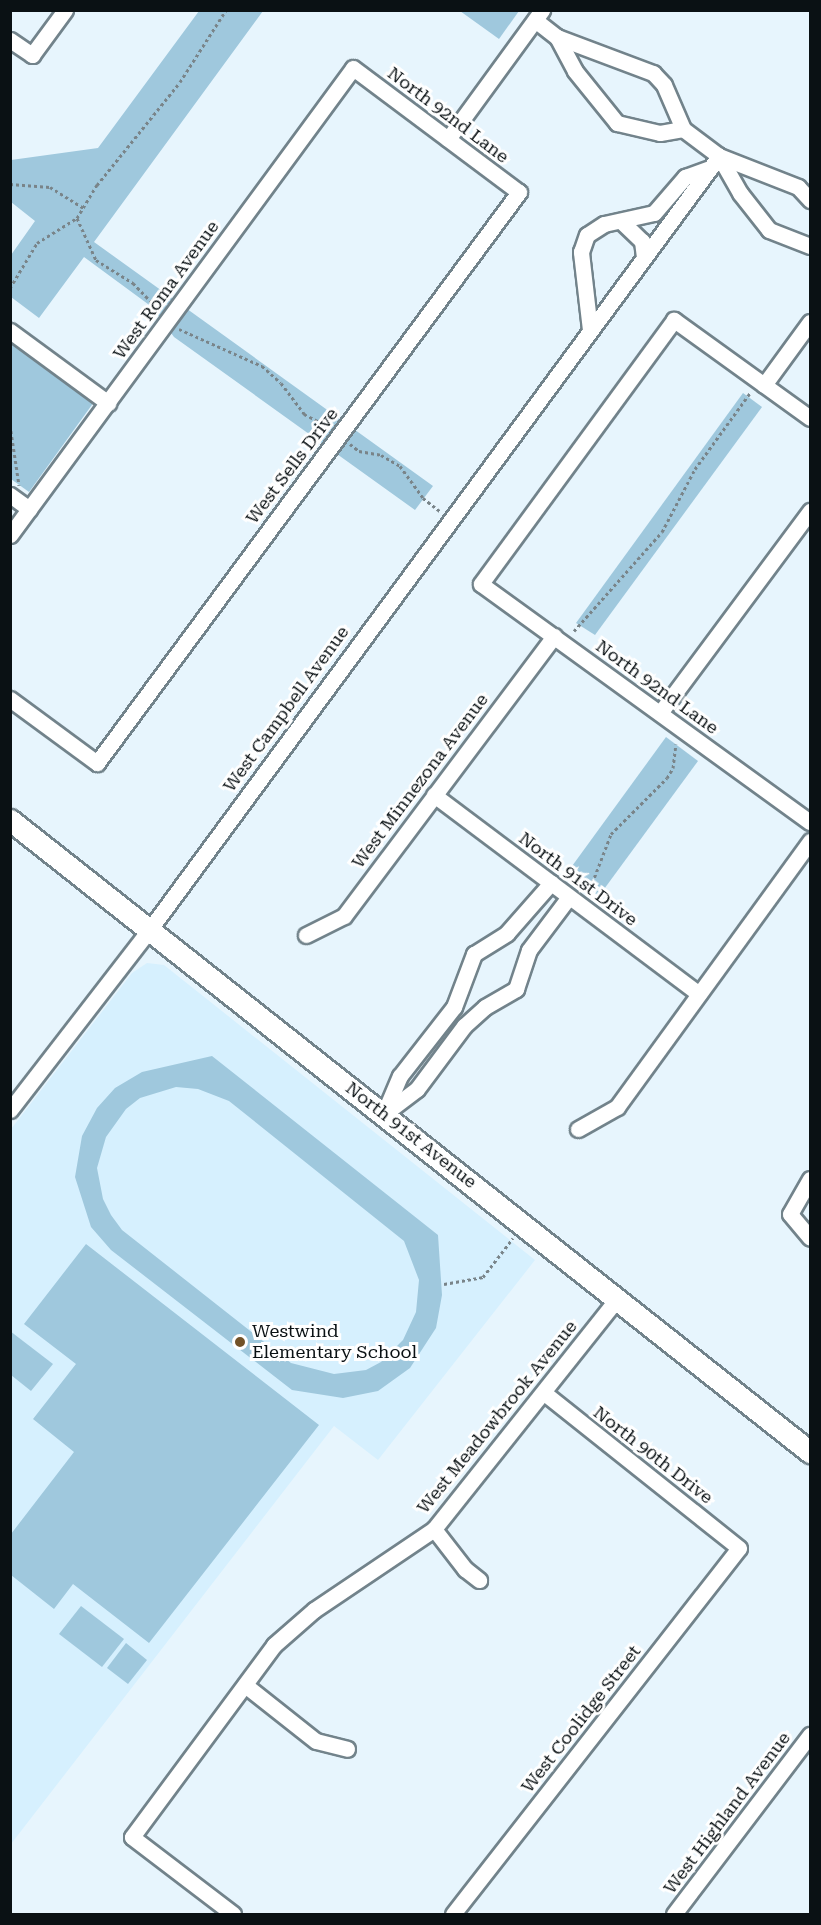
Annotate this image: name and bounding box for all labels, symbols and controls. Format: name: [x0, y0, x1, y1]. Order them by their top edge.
street label: North 92nd Lane: [383, 62, 513, 168]
street label: West Roma Avenue: [109, 217, 223, 363]
street label: West Sells Drive: [241, 404, 343, 528]
street label: West Campbell Avenue: [219, 622, 353, 796]
street label: North 92nd Lane: [591, 635, 723, 739]
street label: West Minnezona Avenue: [347, 689, 493, 873]
street label: North 91st Drive: [514, 827, 642, 931]
street label: North 91st Avenue: [341, 1077, 481, 1193]
street label: West Meadowbrook Avenue: [412, 1316, 582, 1518]
place label: Westwind Elementary School: [252, 1321, 417, 1364]
marker: Westwind Elementary School: [233, 1335, 247, 1349]
street label: North 90th Drive: [589, 1402, 717, 1508]
street label: West Coolidge Street: [517, 1641, 645, 1797]
street label: West Highland Avenue: [659, 1728, 795, 1898]

